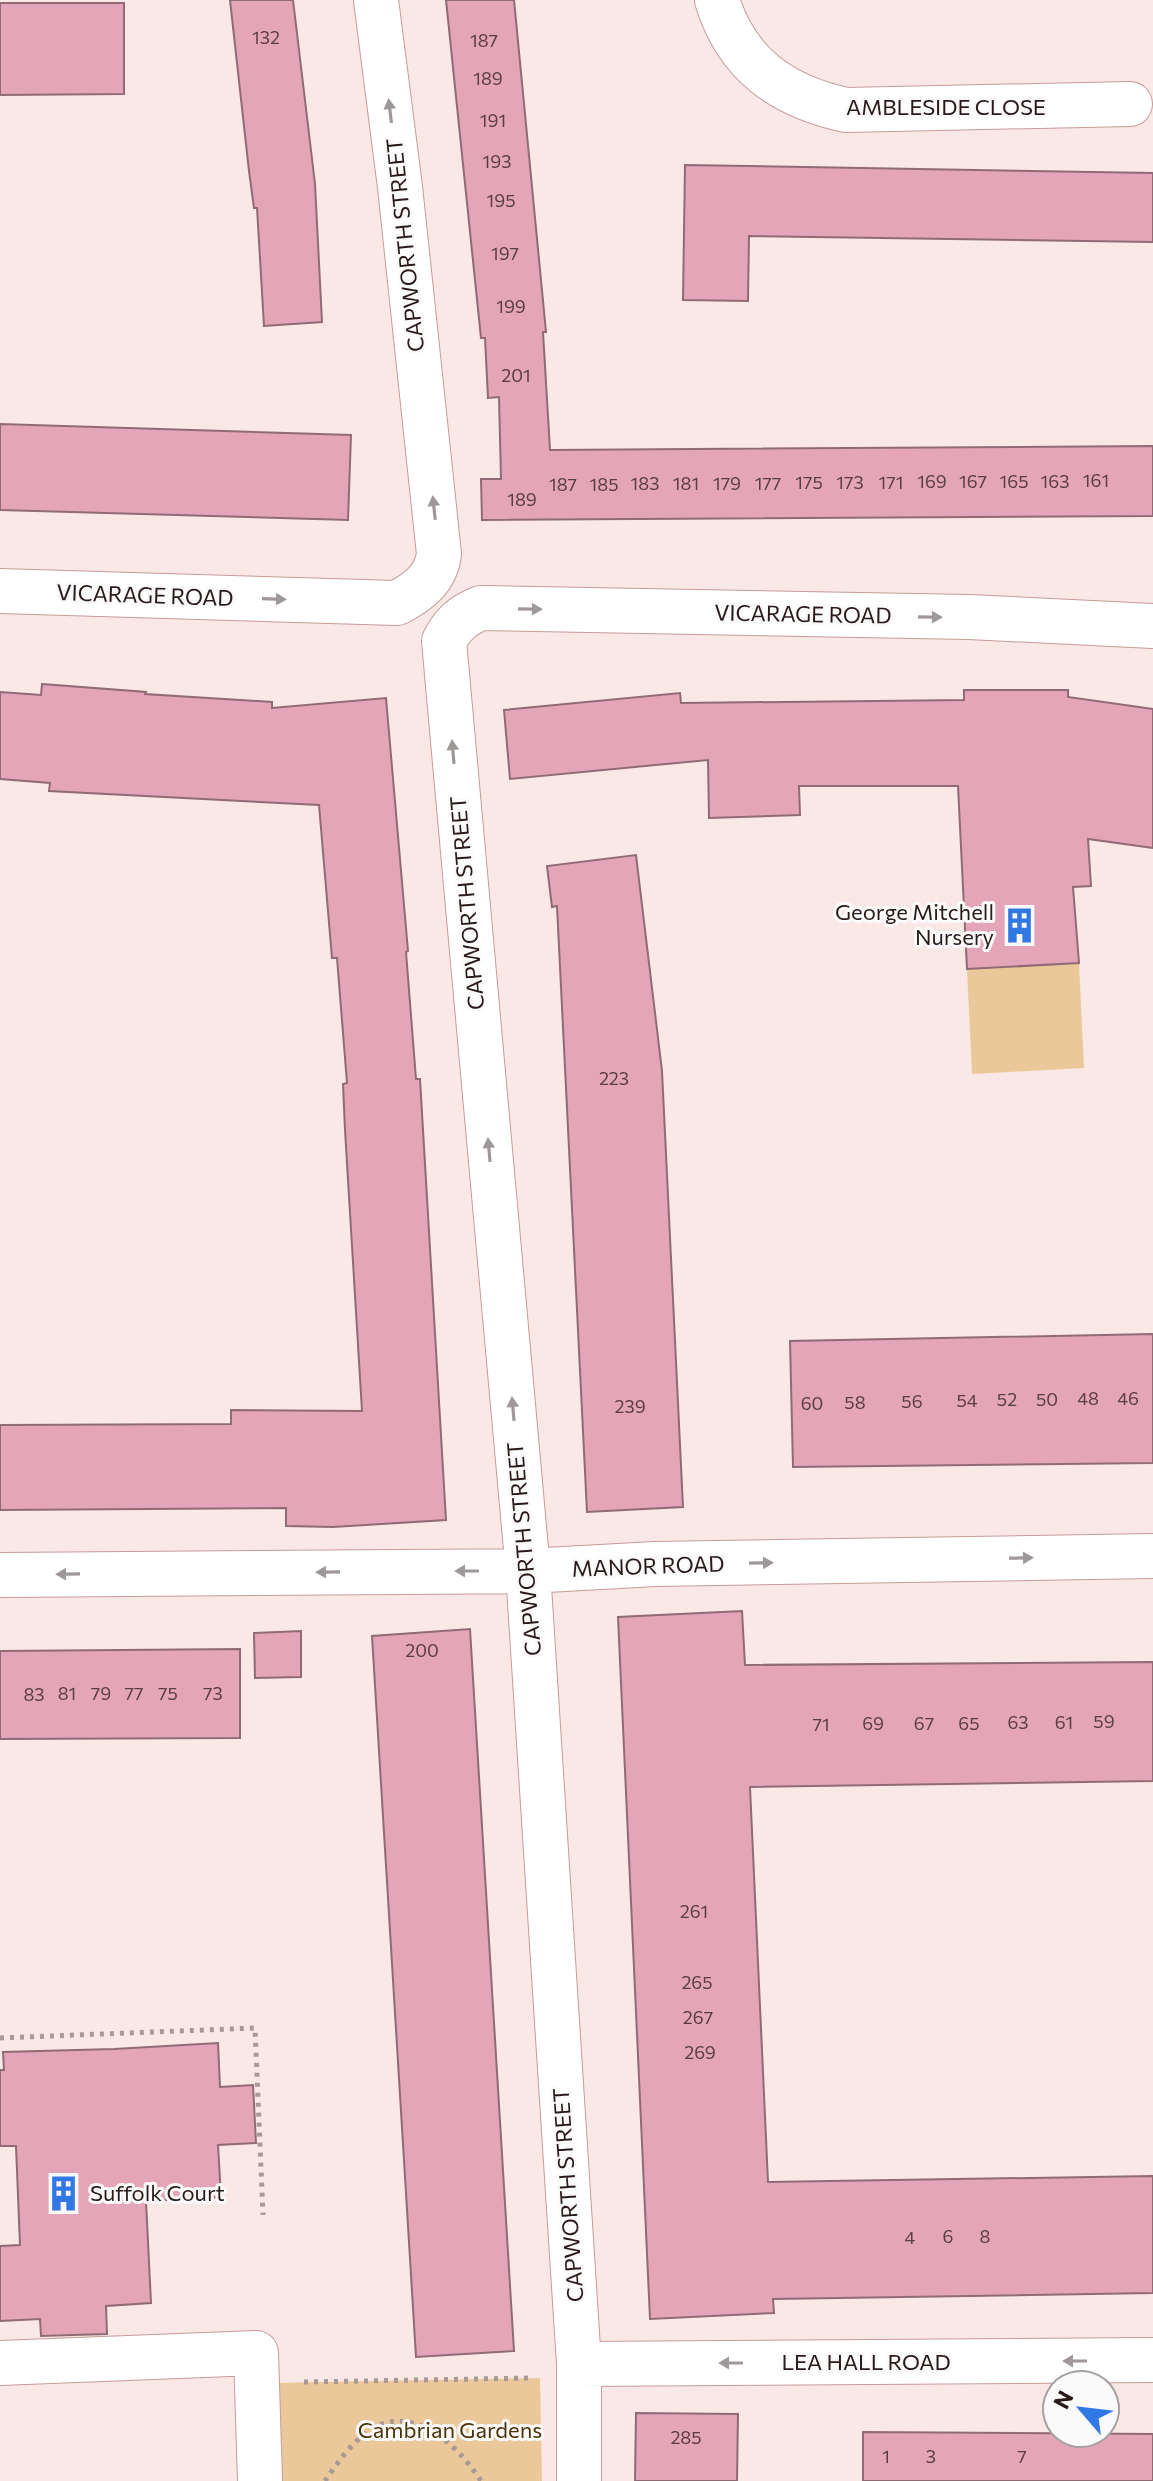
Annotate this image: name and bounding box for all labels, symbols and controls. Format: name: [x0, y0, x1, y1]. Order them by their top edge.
house number: 132: [252, 26, 280, 48]
house number: 187: [470, 29, 498, 51]
house number: 189: [473, 67, 503, 89]
street label: AMBLESIDE CLOSE: [846, 93, 1046, 120]
one-way arrow: [383, 98, 396, 123]
house number: 191: [480, 109, 506, 131]
street label: CAPWORTH STREET: [380, 137, 429, 353]
house number: 193: [483, 150, 511, 172]
house number: 195: [487, 189, 515, 211]
house number: 197: [491, 242, 519, 264]
house number: 199: [496, 295, 526, 317]
house number: 201: [501, 364, 531, 386]
house number: 161: [1083, 469, 1109, 491]
house number: 169: [917, 470, 947, 492]
house number: 167: [959, 470, 987, 492]
house number: 165: [1000, 470, 1028, 492]
house number: 163: [1041, 470, 1069, 492]
house number: 175: [795, 471, 823, 493]
house number: 173: [836, 471, 864, 493]
house number: 171: [879, 471, 903, 493]
house number: 183: [631, 472, 659, 494]
house number: 181: [673, 472, 699, 494]
house number: 179: [713, 472, 741, 494]
house number: 177: [755, 472, 781, 494]
house number: 187: [549, 473, 577, 495]
house number: 185: [590, 473, 618, 495]
house number: 189: [507, 488, 537, 510]
one-way arrow: [427, 495, 440, 520]
street label: VICARAGE ROAD: [56, 578, 234, 611]
one-way arrow: [262, 593, 287, 606]
street label: VICARAGE ROAD: [714, 598, 892, 629]
one-way arrow: [518, 603, 543, 615]
one-way arrow: [918, 610, 943, 623]
one-way arrow: [446, 739, 459, 764]
street label: CAPWORTH STREET: [444, 795, 489, 1011]
place label: George Mitchell Nursery: [835, 898, 994, 950]
building icon: George Mitchell Nursery: [1001, 906, 1039, 944]
house number: 223: [599, 1067, 629, 1089]
one-way arrow: [483, 1137, 496, 1162]
house number: 48: [1077, 1387, 1099, 1409]
house number: 46: [1117, 1387, 1139, 1409]
house number: 52: [997, 1388, 1017, 1410]
house number: 50: [1036, 1388, 1058, 1410]
house number: 54: [956, 1389, 978, 1411]
house number: 56: [901, 1390, 923, 1412]
house number: 58: [844, 1391, 866, 1413]
house number: 60: [801, 1392, 823, 1414]
house number: 239: [614, 1395, 646, 1417]
one-way arrow: [506, 1396, 519, 1421]
street label: CAPWORTH STREET: [501, 1441, 546, 1657]
street label: MANOR ROAD: [571, 1549, 725, 1582]
one-way arrow: [1009, 1552, 1034, 1565]
one-way arrow: [749, 1557, 774, 1569]
one-way arrow: [454, 1565, 479, 1577]
one-way arrow: [315, 1566, 340, 1578]
one-way arrow: [55, 1568, 80, 1581]
house number: 200: [405, 1639, 439, 1661]
house number: 81: [58, 1682, 76, 1704]
house number: 79: [91, 1682, 111, 1704]
house number: 77: [124, 1682, 144, 1704]
house number: 75: [158, 1682, 178, 1704]
house number: 73: [203, 1682, 223, 1704]
house number: 83: [23, 1683, 45, 1705]
house number: 59: [1093, 1710, 1115, 1732]
house number: 63: [1007, 1711, 1029, 1733]
house number: 61: [1055, 1711, 1073, 1733]
house number: 69: [862, 1712, 884, 1734]
house number: 67: [914, 1712, 934, 1734]
house number: 65: [958, 1712, 980, 1734]
house number: 71: [812, 1713, 830, 1735]
house number: 261: [680, 1900, 708, 1922]
house number: 265: [681, 1971, 713, 1993]
house number: 267: [683, 2006, 713, 2028]
house number: 269: [684, 2041, 716, 2063]
street label: CAPWORTH STREET: [547, 2087, 588, 2303]
building icon: Suffolk Court: [45, 2174, 83, 2212]
place label: Suffolk Court: [90, 2179, 225, 2206]
house number: 6: [943, 2225, 953, 2247]
house number: 8: [980, 2225, 991, 2247]
house number: 4: [905, 2226, 916, 2248]
street label: LEA HALL ROAD: [781, 2348, 951, 2375]
one-way arrow: [1062, 2355, 1087, 2367]
one-way arrow: [718, 2357, 743, 2369]
north arrow: [1041, 2369, 1121, 2449]
text: N: [1047, 2386, 1079, 2413]
park label: Cambrian Gardens: [358, 2416, 542, 2443]
house number: 285: [670, 2426, 702, 2448]
house number: 1: [882, 2445, 890, 2467]
house number: 3: [926, 2445, 936, 2467]
house number: 7: [1017, 2445, 1027, 2467]

